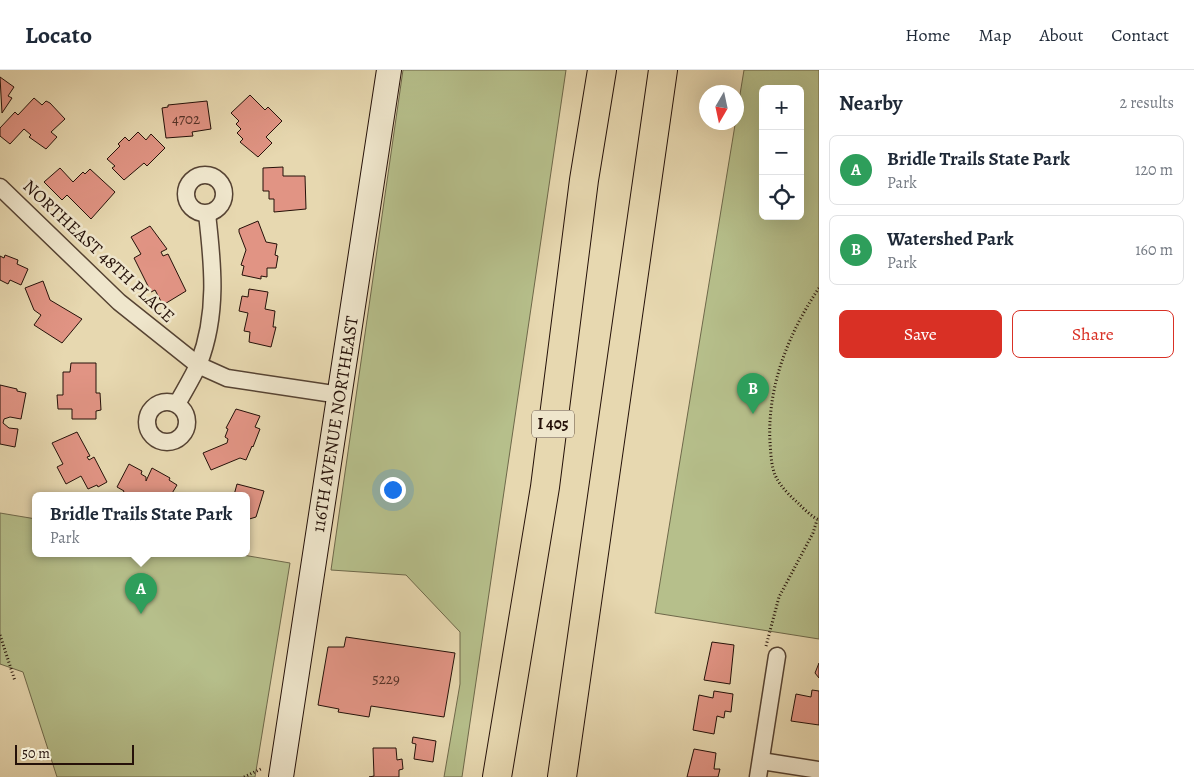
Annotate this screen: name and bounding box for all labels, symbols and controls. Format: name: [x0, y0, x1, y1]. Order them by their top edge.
text: Locato: [25, 19, 92, 51]
text: Home: [905, 23, 950, 47]
text: Map: [978, 23, 1011, 47]
text: About: [1039, 23, 1083, 47]
text: Contact: [1111, 23, 1169, 47]
north arrow: [699, 85, 744, 130]
map controls: [759, 85, 804, 220]
button: +: [759, 85, 804, 130]
text: Nearby: [839, 89, 902, 117]
text: 2 results: [1119, 92, 1174, 114]
house number: 4702: [172, 109, 200, 129]
button: −: [759, 130, 804, 175]
text: Bridle Trails State Park: [887, 146, 1070, 172]
text: A: [851, 159, 861, 181]
text: 120 m: [1135, 159, 1173, 181]
text: Park: [887, 172, 917, 194]
street label: NORTHEAST 48TH PLACE: [18, 174, 180, 328]
button: locate: [759, 175, 804, 220]
text: Watershed Park: [887, 226, 1014, 252]
text: B: [851, 239, 861, 261]
text: 160 m: [1135, 239, 1173, 261]
text: Park: [887, 252, 917, 274]
button: Save: [839, 310, 1002, 358]
button: Share: [1012, 310, 1174, 358]
street label: 116TH AVENUE NORTHEAST: [306, 314, 364, 534]
pin: B: [737, 373, 769, 414]
road number: I 405: [532, 410, 574, 438]
your location: [380, 477, 406, 503]
popup: [32, 492, 250, 557]
text: Bridle Trails State Park: [50, 501, 232, 527]
text: Park: [50, 527, 80, 549]
pin: A: [125, 573, 157, 614]
house number: 5229: [372, 669, 400, 689]
scale bar: [15, 742, 134, 765]
text: 50 m: [22, 744, 50, 763]

